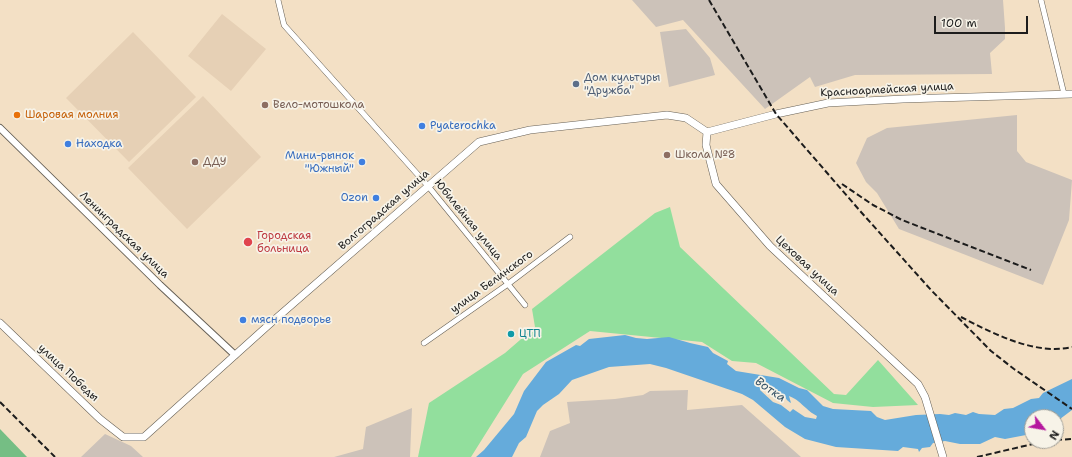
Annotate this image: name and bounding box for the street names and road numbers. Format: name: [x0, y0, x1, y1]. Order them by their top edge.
street label: Красноармейская улица: [820, 80, 954, 100]
street label: Волгоградская улица: [336, 167, 432, 253]
street label: Юбилейная улица: [431, 177, 505, 263]
street label: Ленинградская улица: [77, 189, 171, 281]
street label: Цеховая улица: [773, 233, 841, 299]
street label: улица Белинского: [448, 248, 536, 316]
street label: улица Победы: [35, 342, 101, 404]

